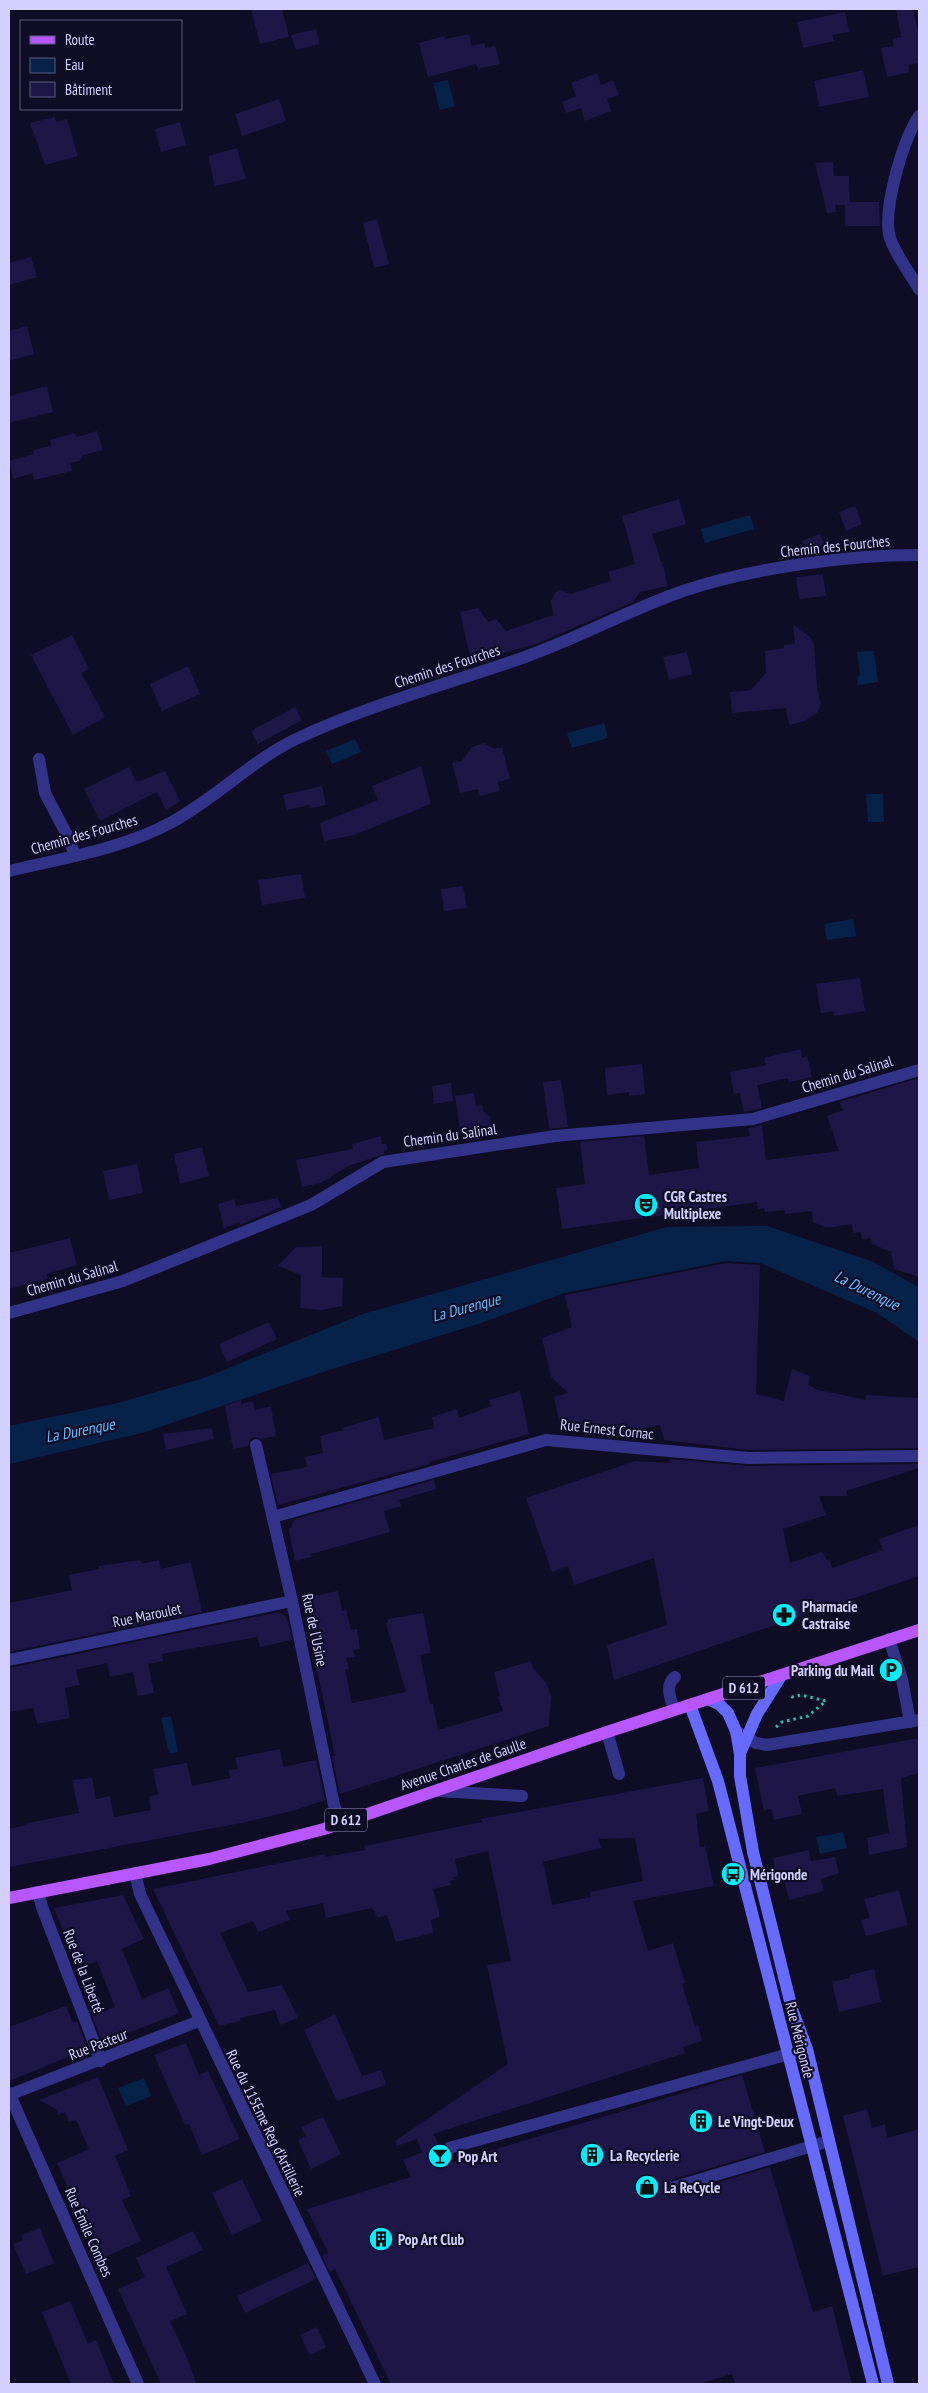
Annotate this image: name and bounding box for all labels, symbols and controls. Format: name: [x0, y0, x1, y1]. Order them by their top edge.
legend: [20, 20, 182, 110]
text: Route: [65, 30, 95, 49]
text: Eau: [65, 55, 84, 74]
text: Bâtiment: [65, 80, 112, 99]
street label: Chemin des Fourches: [779, 531, 891, 561]
street label: Chemin des Fourches: [392, 640, 502, 692]
street label: Chemin des Fourches: [29, 810, 139, 858]
street label: Chemin du Salinal: [799, 1051, 895, 1097]
street label: Chemin du Salinal: [402, 1119, 498, 1151]
place label: CGR Castres Multiplexe: [664, 1187, 727, 1223]
theatre icon: CGR Castres Multiplexe: [633, 1192, 659, 1218]
street label: Chemin du Salinal: [24, 1256, 120, 1300]
water label: La Durenque: [831, 1266, 904, 1315]
water label: La Durenque: [430, 1288, 504, 1326]
water label: La Durenque: [44, 1413, 118, 1446]
street label: Rue Ernest Cornac: [559, 1415, 655, 1443]
street label: Rue de l'Usine: [298, 1592, 332, 1668]
place label: Pharmacie Castraise: [802, 1597, 858, 1633]
street label: Rue Maroulet: [111, 1598, 183, 1632]
pharmacy icon: Pharmacie Castraise: [771, 1602, 797, 1628]
parking icon: Parking du Mail: [878, 1657, 904, 1683]
place label: Parking du Mail: [791, 1661, 874, 1680]
road number: D 612: [723, 1676, 765, 1700]
street label: Avenue Charles de Gaulle: [398, 1734, 528, 1794]
road number: D 612: [325, 1808, 367, 1832]
bus stop icon: Mérigonde: [720, 1861, 746, 1887]
place label: Mérigonde: [750, 1865, 807, 1884]
street label: Rue de la Liberté: [59, 1926, 109, 2016]
street label: Rue Mérigonde: [781, 2000, 819, 2080]
street label: Rue Pasteur: [66, 2024, 131, 2064]
street label: Rue du 115Eme Reg d'Artillerie: [222, 2047, 310, 2199]
building icon: Le Vingt-Deux: [688, 2108, 714, 2134]
place label: Le Vingt-Deux: [718, 2112, 794, 2131]
building icon: La Recyclerie: [579, 2142, 605, 2168]
bar icon: Pop Art: [427, 2143, 453, 2169]
place label: La Recyclerie: [610, 2146, 679, 2165]
place label: Pop Art: [458, 2147, 498, 2166]
shop icon: La ReCycle: [634, 2174, 660, 2200]
place label: La ReCycle: [664, 2178, 720, 2197]
street label: Rue Émile Combes: [61, 2184, 117, 2280]
building icon: Pop Art Club: [368, 2226, 394, 2252]
place label: Pop Art Club: [398, 2230, 464, 2249]

